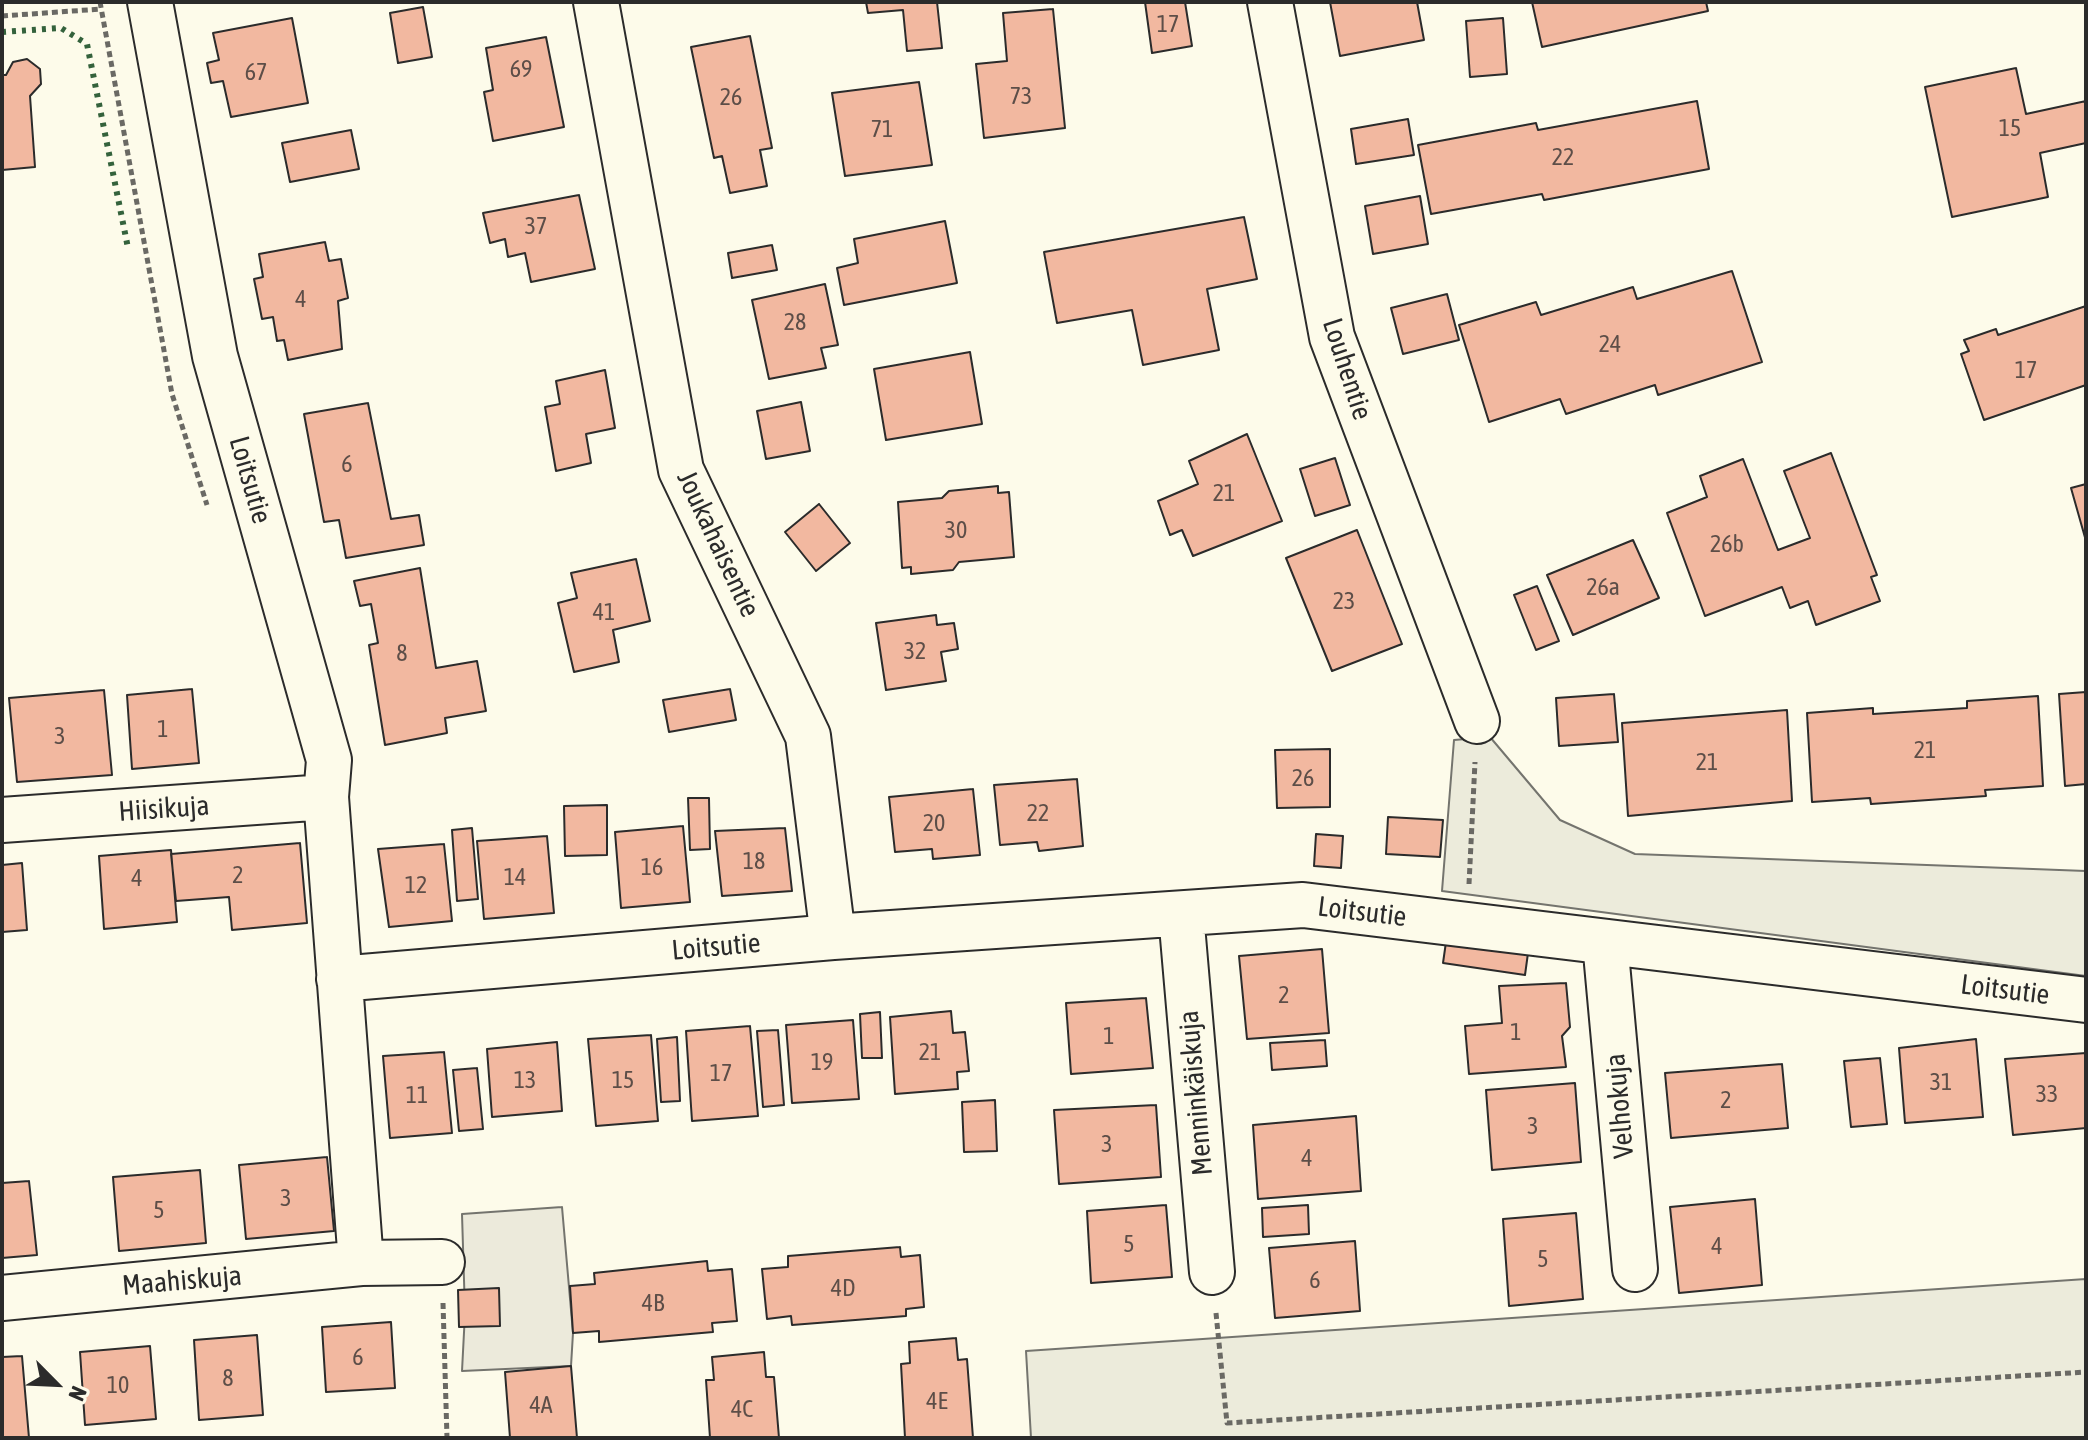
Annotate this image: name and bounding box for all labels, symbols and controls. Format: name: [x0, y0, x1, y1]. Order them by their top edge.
house number: 17: [1157, 10, 1179, 38]
house number: 69: [510, 55, 532, 83]
house number: 67: [245, 58, 267, 86]
house number: 73: [1010, 82, 1032, 110]
house number: 26: [720, 83, 742, 111]
house number: 15: [1999, 114, 2021, 142]
house number: 71: [871, 115, 893, 143]
house number: 22: [1552, 143, 1574, 171]
house number: 37: [525, 212, 547, 240]
house number: 4: [295, 285, 307, 313]
house number: 28: [784, 308, 806, 336]
street label: Louhentie: [1315, 314, 1379, 424]
house number: 24: [1599, 330, 1621, 358]
house number: 17: [2015, 356, 2037, 384]
street label: Loitsutie: [222, 433, 278, 527]
house number: 6: [341, 450, 353, 478]
street label: Joukahaisentie: [670, 466, 766, 622]
house number: 21: [1213, 479, 1235, 507]
house number: 30: [945, 516, 967, 544]
house number: 26b: [1710, 530, 1744, 558]
house number: 26a: [1586, 573, 1620, 601]
house number: 23: [1333, 587, 1355, 615]
house number: 41: [593, 598, 615, 626]
house number: 32: [904, 637, 926, 665]
house number: 8: [396, 639, 408, 667]
house number: 1: [157, 715, 169, 743]
house number: 3: [54, 722, 66, 750]
house number: 21: [1914, 736, 1936, 764]
house number: 21: [1696, 748, 1718, 776]
house number: 26: [1292, 764, 1314, 792]
street label: Hiisikuja: [118, 789, 210, 829]
house number: 22: [1027, 799, 1049, 827]
house number: 20: [923, 809, 945, 837]
house number: 18: [743, 847, 765, 875]
house number: 16: [641, 853, 663, 881]
house number: 2: [232, 861, 244, 889]
house number: 14: [504, 863, 526, 891]
house number: 4: [131, 864, 143, 892]
house number: 12: [405, 871, 427, 899]
street label: Loitsutie: [1316, 890, 1408, 934]
street label: Loitsutie: [670, 926, 762, 968]
street label: Loitsutie: [1959, 968, 2051, 1012]
house number: 2: [1278, 981, 1290, 1009]
street label: Menninkäiskuja: [1172, 1009, 1220, 1177]
house number: 1: [1510, 1018, 1522, 1046]
house number: 1: [1103, 1022, 1115, 1050]
house number: 21: [919, 1038, 941, 1066]
house number: 19: [811, 1048, 833, 1076]
street label: Velhokuja: [1599, 1052, 1641, 1160]
house number: 17: [710, 1059, 732, 1087]
house number: 13: [514, 1066, 536, 1094]
house number: 15: [612, 1066, 634, 1094]
house number: 31: [1930, 1068, 1952, 1096]
house number: 33: [2036, 1080, 2058, 1108]
house number: 11: [406, 1081, 428, 1109]
house number: 2: [1720, 1086, 1732, 1114]
house number: 3: [1527, 1112, 1539, 1140]
house number: 3: [1101, 1130, 1113, 1158]
house number: 4: [1301, 1144, 1313, 1172]
house number: 3: [280, 1184, 292, 1212]
house number: 5: [153, 1196, 165, 1224]
house number: 5: [1123, 1230, 1135, 1258]
house number: 4: [1711, 1232, 1723, 1260]
house number: 5: [1537, 1245, 1549, 1273]
street label: Maahiskuja: [121, 1259, 243, 1303]
house number: 6: [1309, 1266, 1321, 1294]
house number: 4D: [831, 1274, 855, 1302]
house number: 4B: [642, 1289, 664, 1317]
house number: 6: [352, 1343, 364, 1371]
north arrow: [16, 1344, 96, 1424]
house number: 8: [222, 1364, 234, 1392]
house number: 10: [107, 1371, 129, 1399]
text: N: [63, 1383, 92, 1405]
house number: 4E: [926, 1387, 948, 1415]
house number: 4A: [529, 1391, 553, 1419]
house number: 4C: [731, 1395, 753, 1423]

